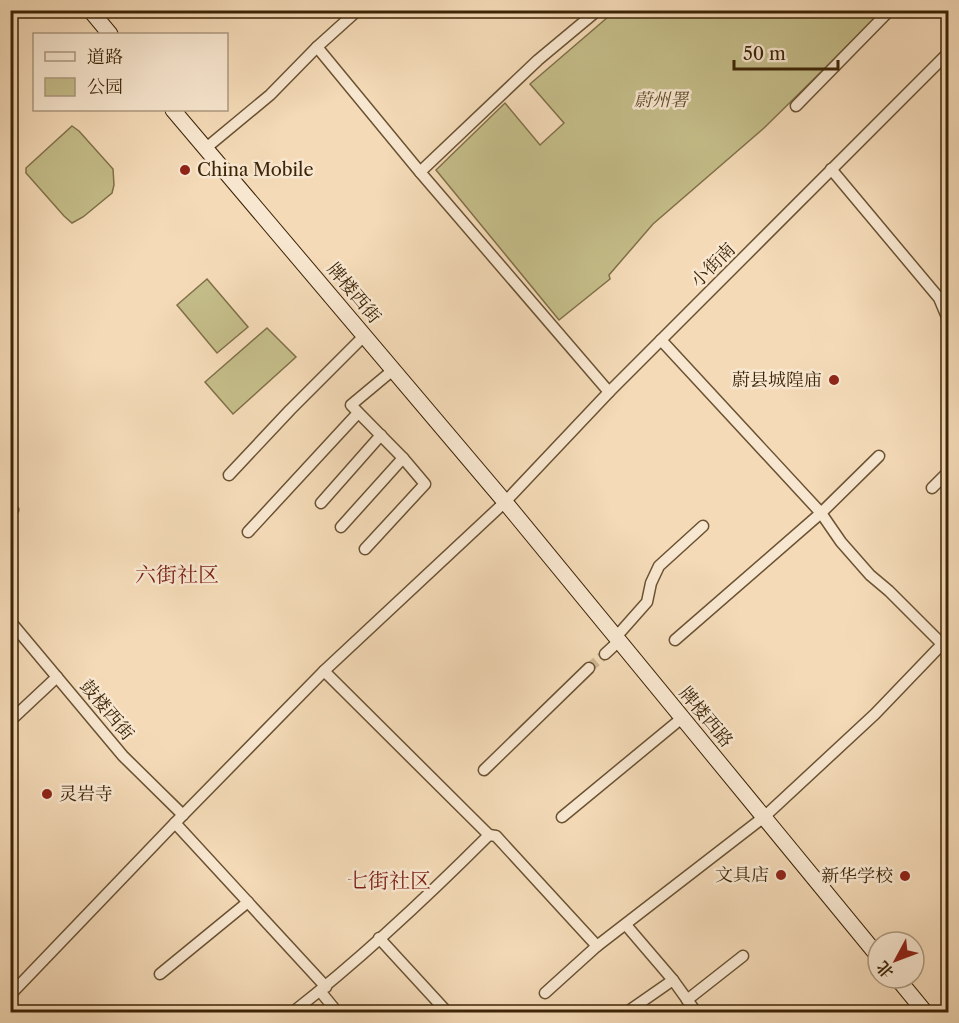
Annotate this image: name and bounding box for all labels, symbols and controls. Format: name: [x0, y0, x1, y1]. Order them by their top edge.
legend: [33, 33, 228, 111]
scale bar: [734, 33, 838, 71]
text: 50 m: [743, 43, 786, 65]
text: 道路: [87, 46, 123, 68]
text: 公园: [87, 76, 123, 98]
park label: 蔚州署: [634, 89, 690, 111]
place label: China Mobile: [197, 159, 314, 181]
marker: China Mobile: [178, 163, 192, 177]
street label: 小街南: [686, 238, 740, 292]
street label: 牌楼西街: [322, 258, 386, 328]
place label: 蔚县城隍庙: [732, 369, 822, 391]
marker: 蔚县城隍庙: [827, 373, 841, 387]
district label: 六街社区: [135, 562, 219, 587]
street label: 鼓楼西街: [75, 675, 139, 745]
street label: 牌楼西路: [674, 682, 738, 752]
place label: 灵岩寺: [59, 783, 113, 805]
marker: 灵岩寺: [40, 787, 54, 801]
place label: 文具店: [715, 864, 769, 886]
place label: 新华学校: [821, 865, 893, 887]
district label: 七街社区: [347, 868, 431, 893]
marker: 文具店: [774, 868, 788, 882]
marker: 新华学校: [898, 869, 912, 883]
north arrow: [866, 930, 926, 990]
text: 北: [872, 957, 897, 982]

